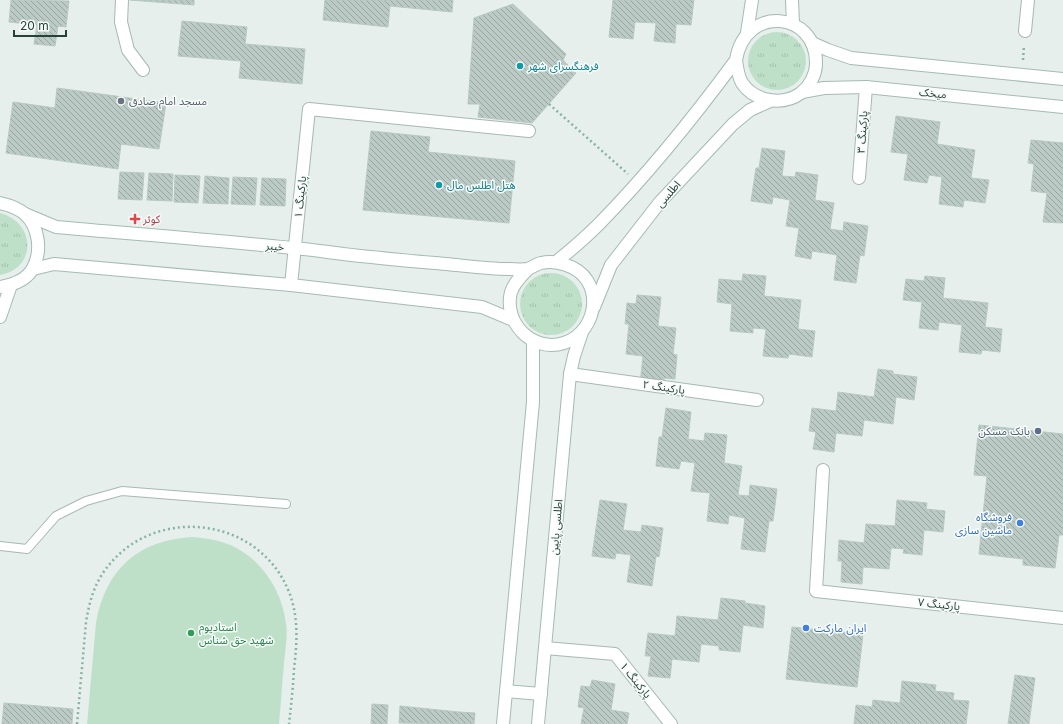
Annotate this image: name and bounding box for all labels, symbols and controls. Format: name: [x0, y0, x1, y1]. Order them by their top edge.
scale bar: [14, 12, 66, 38]
text: 20 m: [20, 18, 49, 33]
place label: فرهنگسرای شهر: [527, 59, 599, 73]
marker: فرهنگسرای شهر: [515, 61, 525, 71]
street label: میخک: [919, 85, 948, 101]
place label: مسجد امام صادق: [129, 94, 207, 109]
marker: مسجد امام صادق: [116, 96, 126, 106]
street label: پارکینگ ۳: [854, 110, 872, 154]
street label: پارکینگ ۱: [291, 175, 310, 219]
place label: هتل اطلس مال: [447, 178, 516, 192]
street label: اطلسی: [653, 178, 683, 210]
marker: هتل اطلس مال: [434, 180, 444, 190]
place label: کوثر: [142, 212, 161, 226]
marker: کوثر: [130, 214, 140, 224]
street label: خیبر: [264, 238, 285, 254]
street label: پارکینگ ۲: [642, 377, 686, 398]
place label: بانک مسکن: [978, 424, 1030, 438]
marker: بانک مسکن: [1033, 426, 1043, 436]
street label: اطلسی پایین: [547, 499, 566, 556]
place label: فروشگاه ماشین سازی: [955, 510, 1012, 537]
marker: فروشگاه ماشین سازی: [1015, 518, 1025, 528]
street label: پارکینگ ۷: [917, 595, 961, 614]
place label: استادیوم شهید حق شناس: [199, 620, 274, 647]
place label: ایران مارکت: [814, 621, 866, 635]
marker: ایران مارکت: [801, 623, 811, 633]
marker: استادیوم شهید حق شناس: [186, 628, 196, 638]
street label: پارکینگ ۱: [616, 659, 655, 702]

